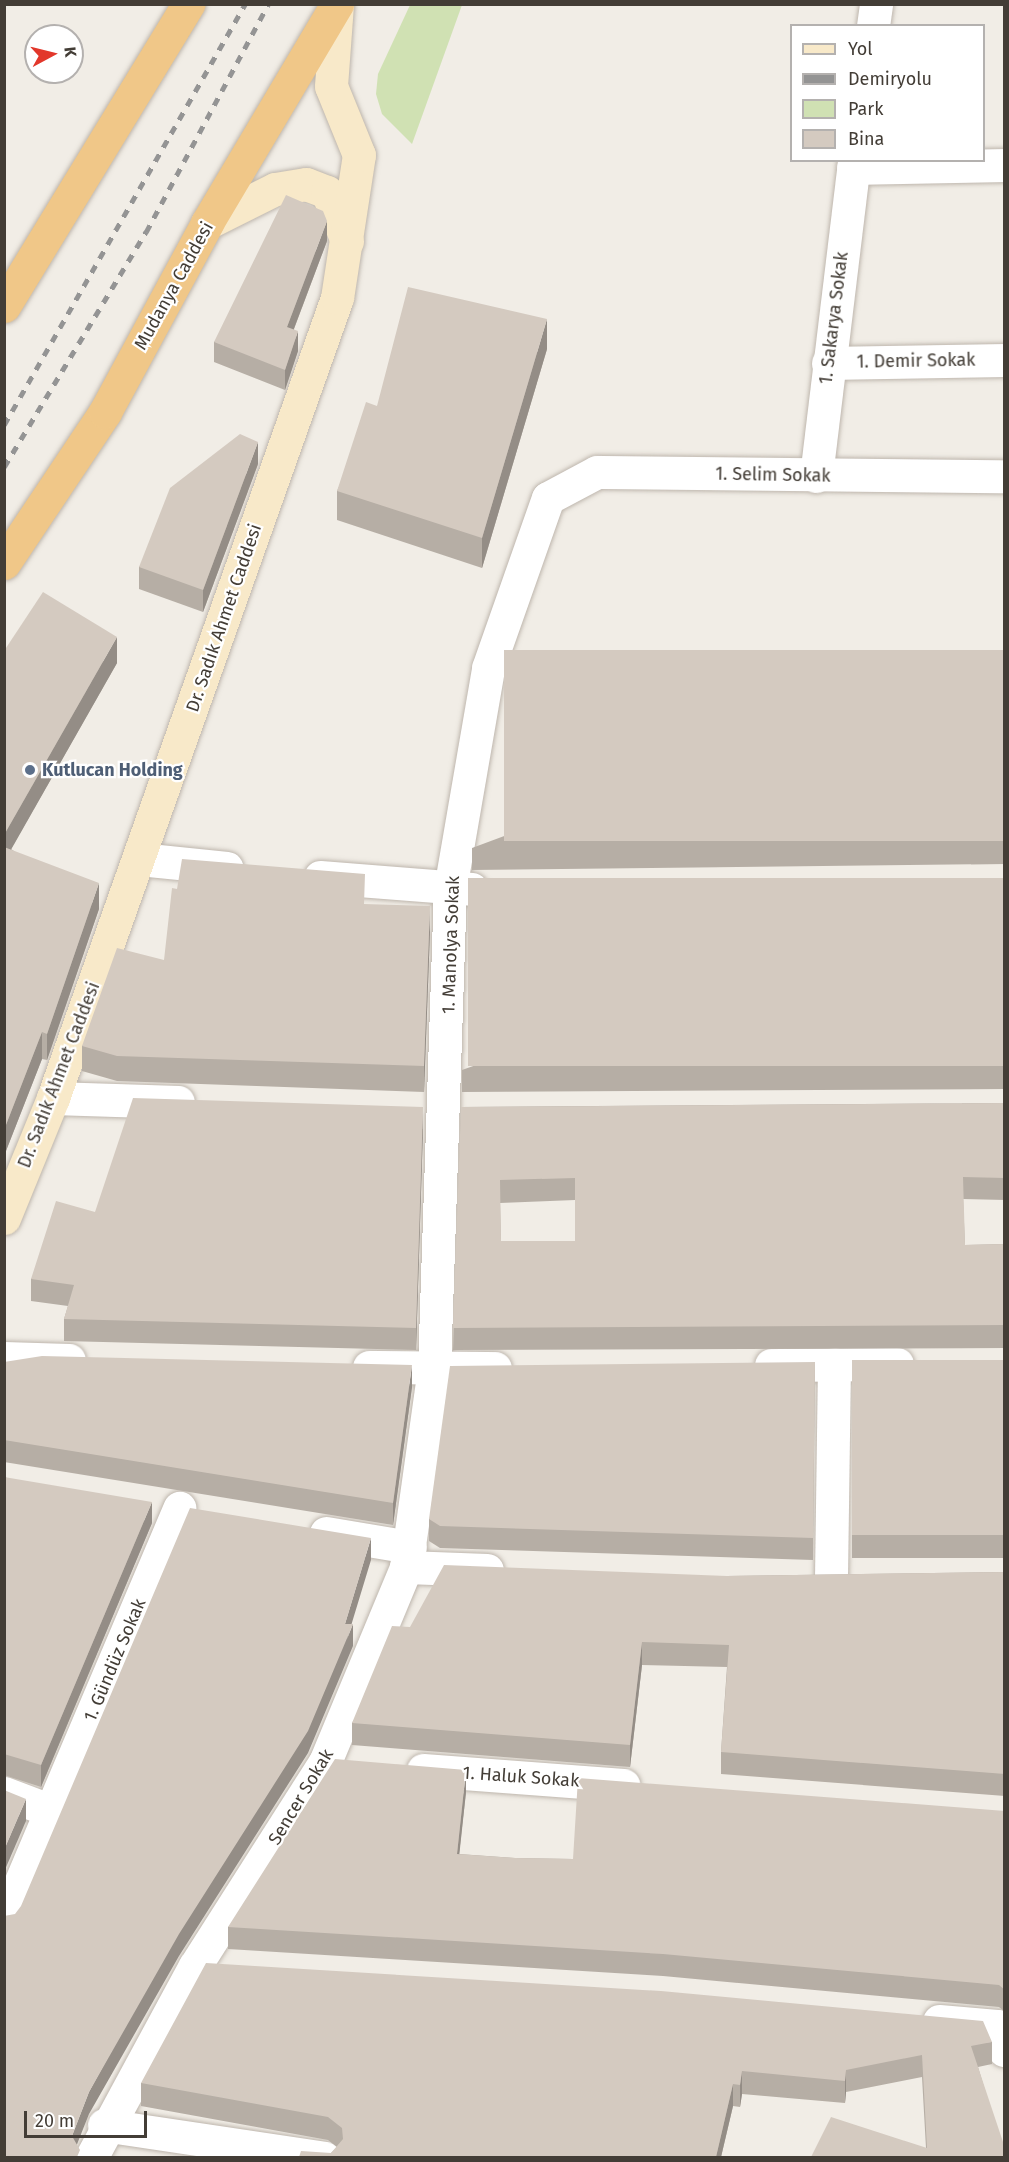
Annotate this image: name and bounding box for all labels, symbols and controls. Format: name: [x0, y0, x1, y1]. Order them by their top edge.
north arrow: [24, 24, 84, 84]
legend: [790, 24, 985, 162]
text: Yol: [848, 38, 873, 60]
text: K: [60, 46, 80, 58]
text: Demiryolu: [848, 68, 932, 90]
text: Park: [848, 98, 883, 120]
text: Bina: [848, 128, 884, 150]
street label: Mudanya Caddesi: [130, 218, 218, 354]
street label: 1. Sakarya Sokak: [815, 250, 853, 386]
street label: 1. Demir Sokak: [856, 349, 976, 373]
street label: 1. Selim Sokak: [715, 463, 831, 487]
street label: Dr. Sadık Ahmet Caddesi: [182, 521, 266, 715]
place label: Kutlucan Holding: [42, 759, 183, 781]
marker: Kutlucan Holding: [23, 763, 37, 777]
street label: 1. Manolya Sokak: [438, 876, 464, 1014]
street label: Dr. Sadık Ahmet Caddesi: [14, 979, 104, 1171]
street label: 1. Gündüz Sokak: [79, 1595, 151, 1725]
street label: Sencer Sokak: [264, 1745, 338, 1849]
street label: 1. Haluk Sokak: [462, 1762, 580, 1792]
scale bar: [27, 2099, 150, 2137]
text: 20 m: [35, 2110, 74, 2132]

